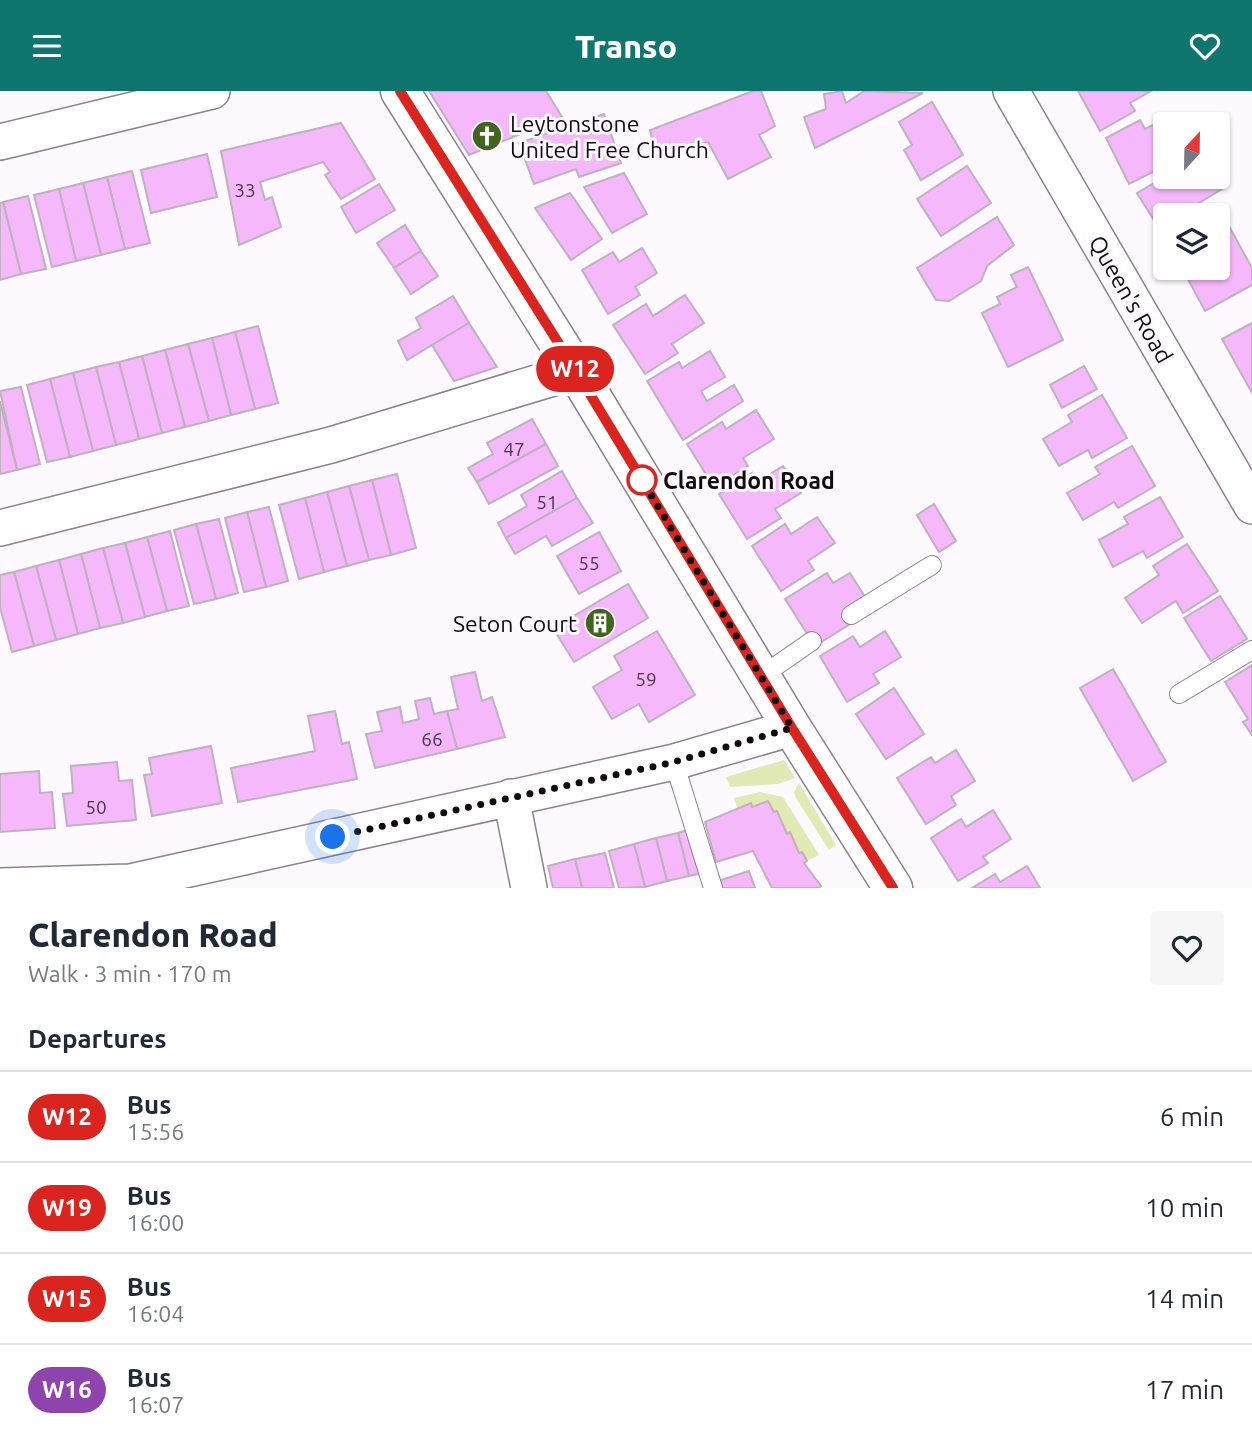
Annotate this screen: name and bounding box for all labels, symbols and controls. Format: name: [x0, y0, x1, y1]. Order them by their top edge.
icon: menu: [28, 27, 66, 65]
icon: heart: [1186, 27, 1224, 65]
text: Transo: [575, 28, 677, 64]
place label: Leytonstone United Free Church: [510, 111, 709, 162]
north arrow: [1153, 112, 1230, 189]
map controls: [1153, 112, 1230, 280]
church icon: Leytonstone United Free Church: [470, 119, 504, 153]
house number: 33: [234, 179, 256, 201]
button: layers: [1153, 203, 1230, 280]
street label: Queen's Road: [1084, 231, 1178, 367]
line badge: W12: [535, 346, 615, 392]
text: W12: [550, 355, 600, 382]
house number: 47: [503, 438, 525, 460]
marker: Clarendon Road: [627, 465, 657, 495]
place label: Clarendon Road: [663, 468, 835, 493]
house number: 51: [536, 491, 558, 513]
house number: 55: [578, 552, 600, 574]
building icon: Seton Court: [583, 606, 617, 640]
place label: Seton Court: [453, 611, 577, 636]
house number: 59: [635, 668, 657, 690]
house number: 66: [421, 728, 443, 750]
house number: 50: [85, 796, 107, 818]
your location: [315, 819, 350, 854]
button: heart: [1150, 911, 1224, 985]
text: Clarendon Road: [28, 916, 278, 953]
text: Walk · 3 min · 170 m: [28, 961, 232, 986]
text: Departures: [28, 1024, 166, 1053]
text: Bus: [127, 1090, 171, 1119]
text: 6 min: [1160, 1102, 1224, 1131]
text: W12: [42, 1103, 92, 1130]
text: 15:56: [127, 1119, 184, 1144]
text: Bus: [127, 1181, 171, 1210]
text: 10 min: [1145, 1193, 1224, 1222]
text: W19: [42, 1194, 92, 1221]
text: 16:00: [127, 1210, 184, 1235]
text: Bus: [127, 1272, 171, 1301]
text: 14 min: [1145, 1284, 1224, 1313]
text: W15: [42, 1285, 92, 1312]
text: 16:04: [127, 1301, 184, 1326]
text: Bus: [127, 1363, 171, 1392]
text: 17 min: [1145, 1375, 1224, 1404]
text: W16: [42, 1376, 92, 1403]
text: 16:07: [127, 1392, 184, 1417]

